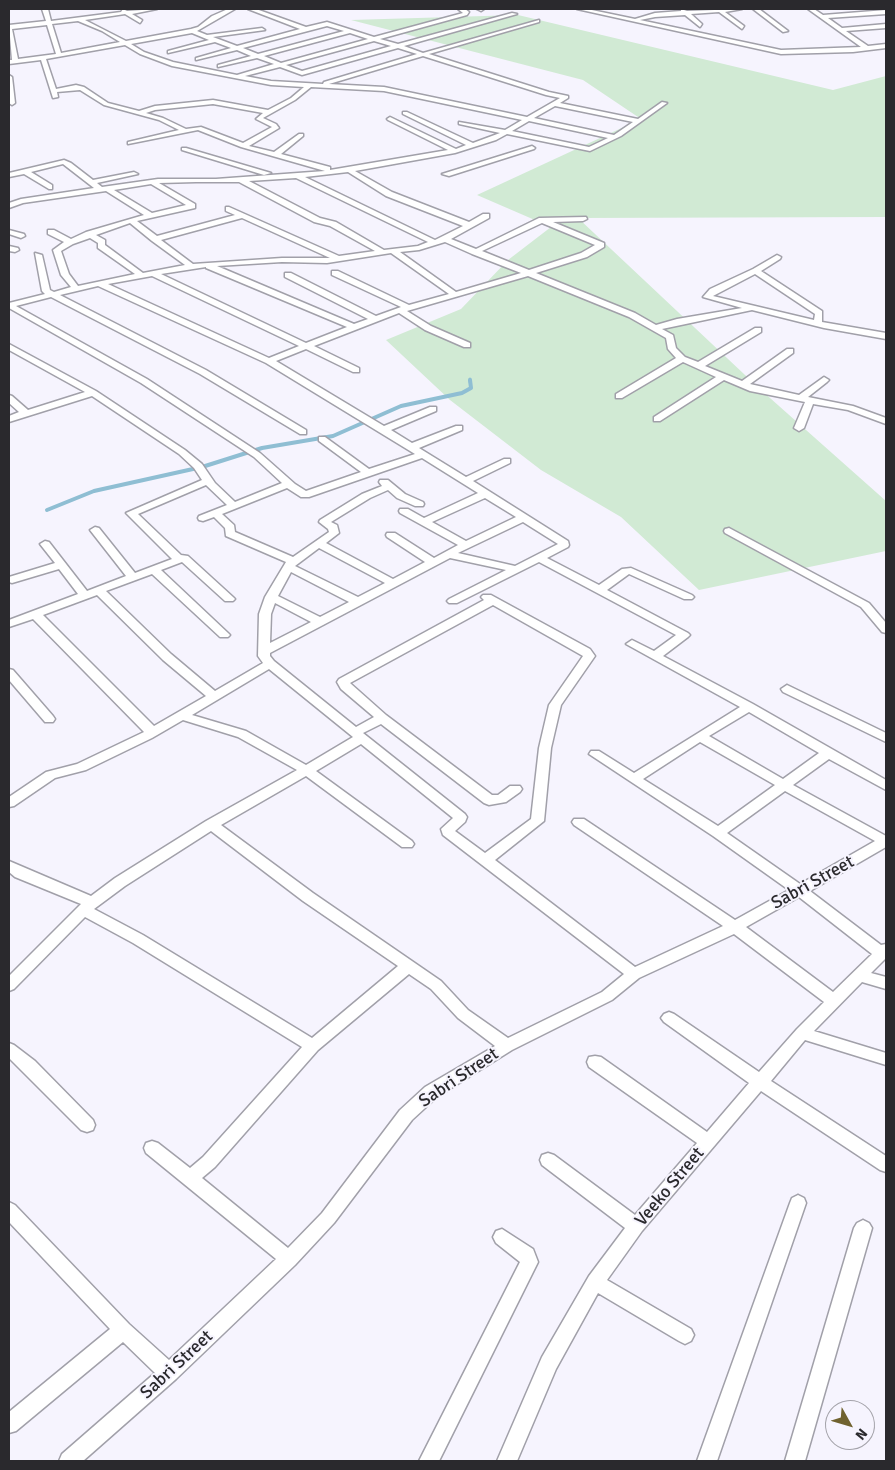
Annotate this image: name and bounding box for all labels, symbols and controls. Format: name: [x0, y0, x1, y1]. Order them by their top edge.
street label: Sabri Street: [768, 851, 858, 915]
street label: Sabri Street: [415, 1044, 503, 1112]
street label: Veeko Street: [631, 1143, 709, 1231]
street label: Sabri Street: [136, 1326, 218, 1404]
north arrow: [825, 1400, 875, 1450]
text: N: [852, 1425, 871, 1443]

